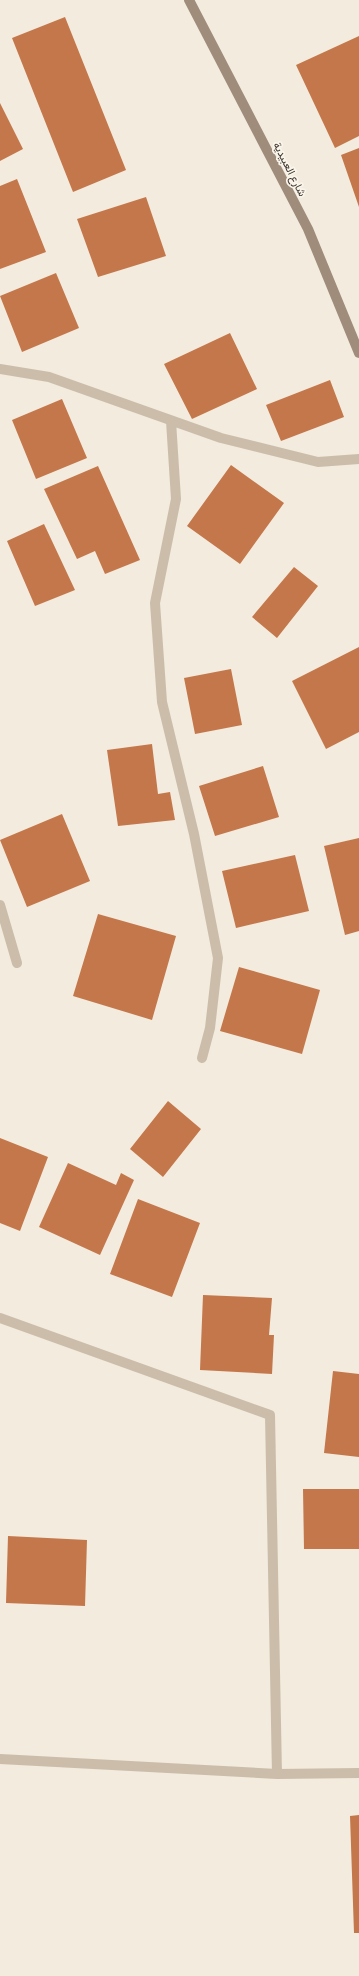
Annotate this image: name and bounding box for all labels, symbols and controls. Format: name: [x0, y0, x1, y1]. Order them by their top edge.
street label: شارع العبيدية: [269, 140, 310, 199]

